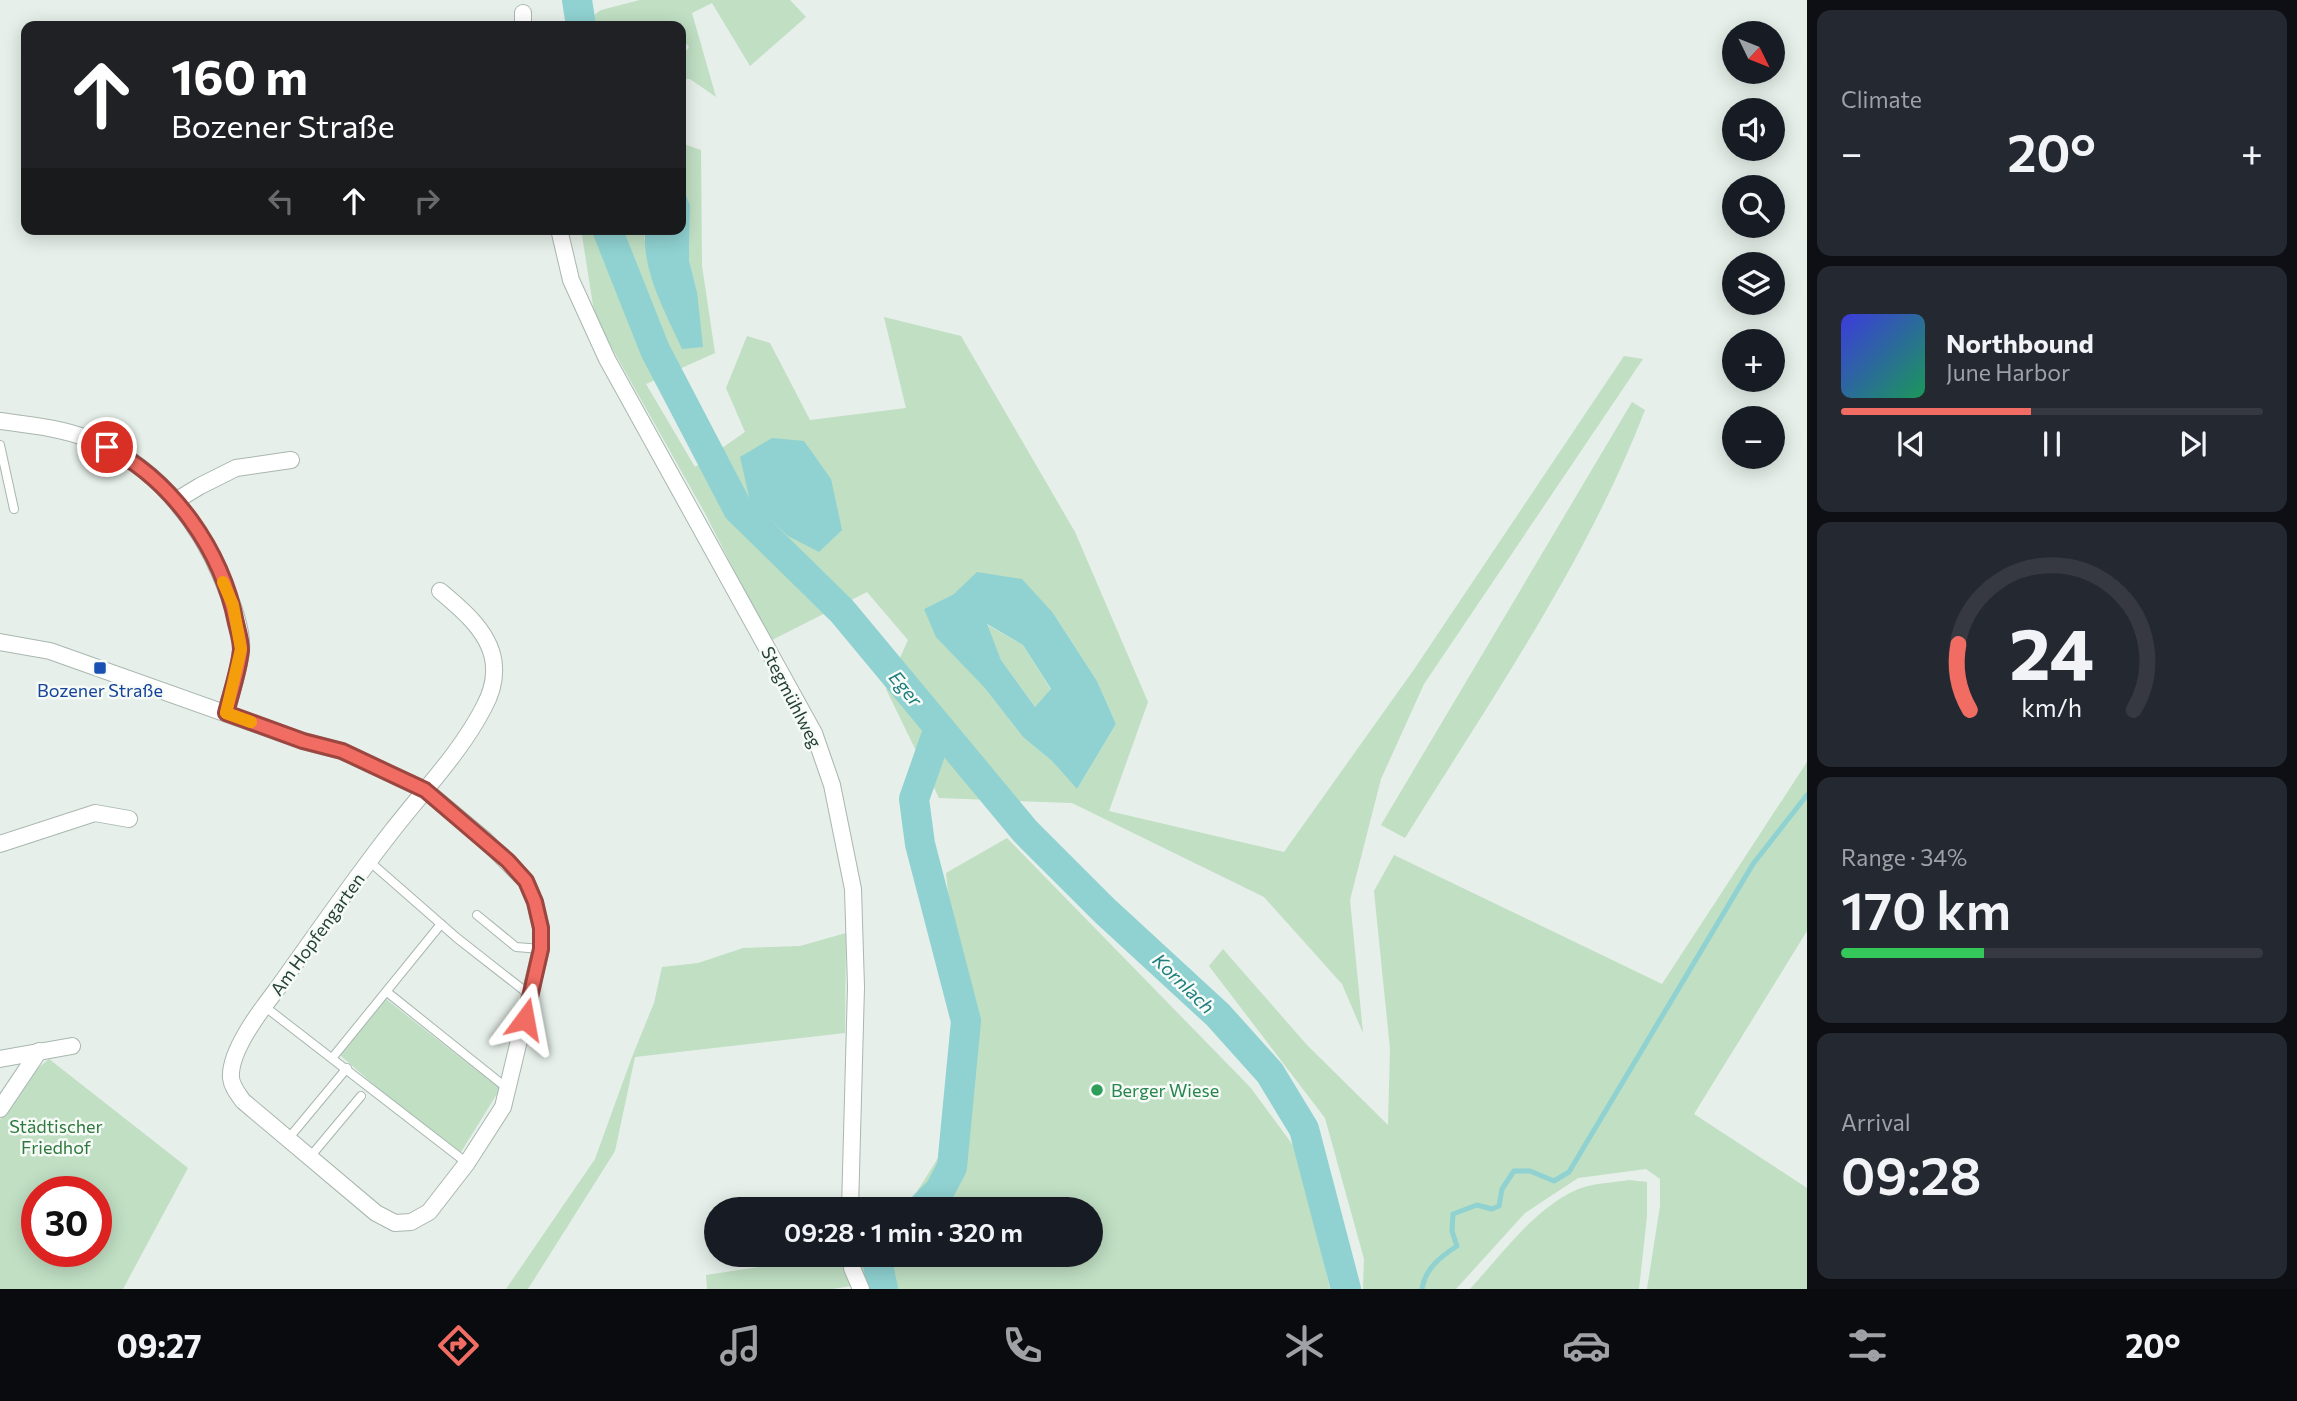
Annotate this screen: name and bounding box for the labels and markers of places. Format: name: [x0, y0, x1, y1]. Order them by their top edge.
pin: [77, 417, 137, 477]
marker: Bozener Straße: [92, 660, 108, 676]
place label: Bozener Straße: [37, 679, 163, 701]
place label: Berger Wiese: [1111, 1079, 1219, 1101]
marker: Berger Wiese: [1089, 1082, 1105, 1098]

